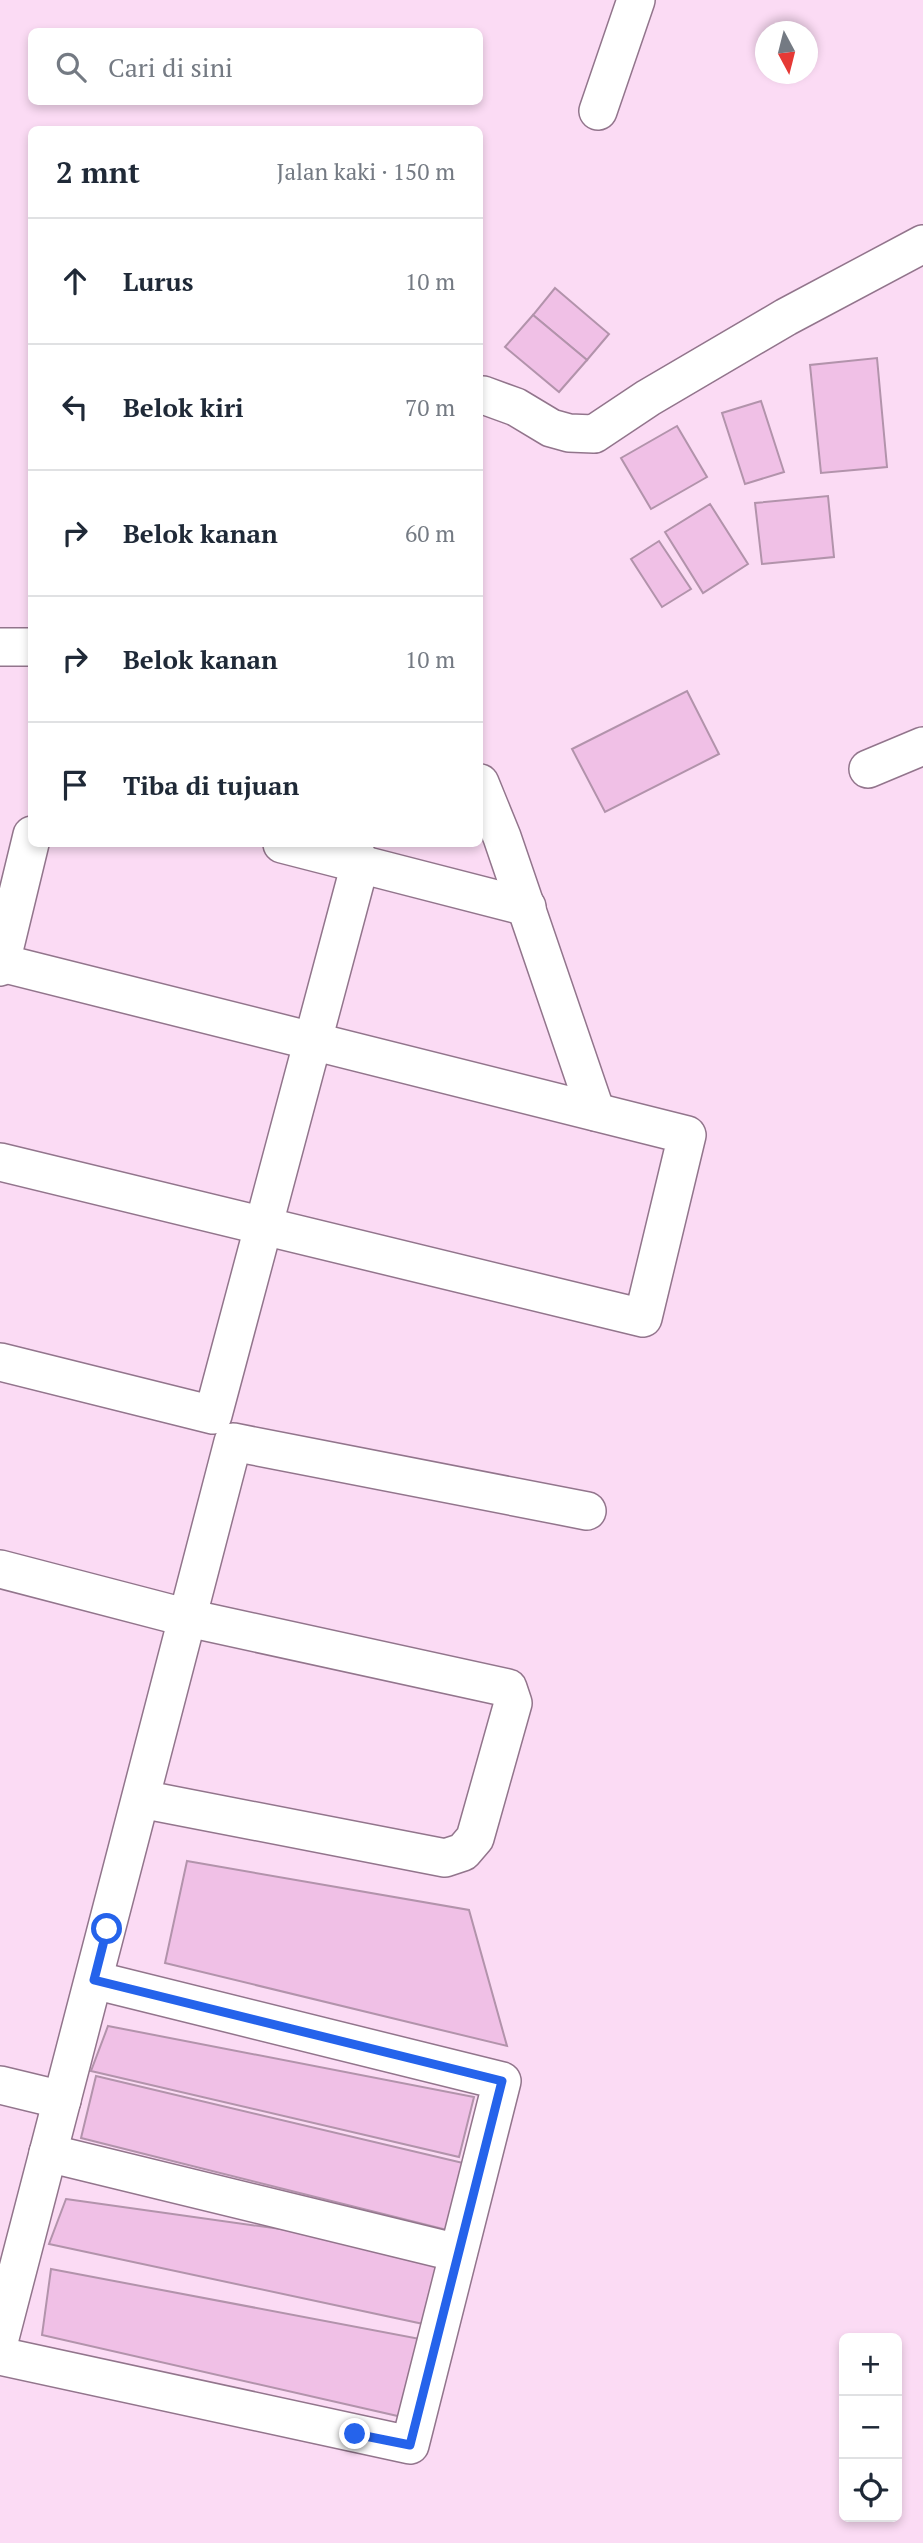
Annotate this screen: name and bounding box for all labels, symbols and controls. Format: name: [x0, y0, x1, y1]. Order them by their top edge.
north arrow: [755, 21, 818, 84]
search box: [28, 28, 483, 105]
icon: search: [52, 48, 90, 86]
text: Cari di sini: [108, 50, 233, 84]
text: 2 mnt: [56, 152, 140, 192]
text: Jalan kaki · 150 m: [277, 156, 455, 187]
icon: ahead: [56, 262, 94, 300]
text: Lurus: [123, 264, 193, 298]
text: 10 m: [405, 266, 455, 297]
icon: left: [56, 388, 94, 426]
text: Belok kiri: [123, 390, 244, 424]
text: 70 m: [405, 392, 455, 423]
icon: right: [56, 514, 94, 552]
text: Belok kanan: [123, 516, 278, 550]
text: 60 m: [405, 518, 455, 549]
icon: right: [56, 640, 94, 678]
text: Belok kanan: [123, 642, 278, 676]
text: 10 m: [405, 644, 455, 675]
icon: arrive: [56, 766, 94, 804]
text: Tiba di tujuan: [123, 768, 299, 802]
route start: [91, 1913, 122, 1944]
map controls: [839, 2333, 902, 2522]
button: +: [839, 2333, 902, 2396]
button: −: [839, 2396, 902, 2459]
route end: [339, 2418, 370, 2449]
button: locate: [839, 2459, 902, 2522]

